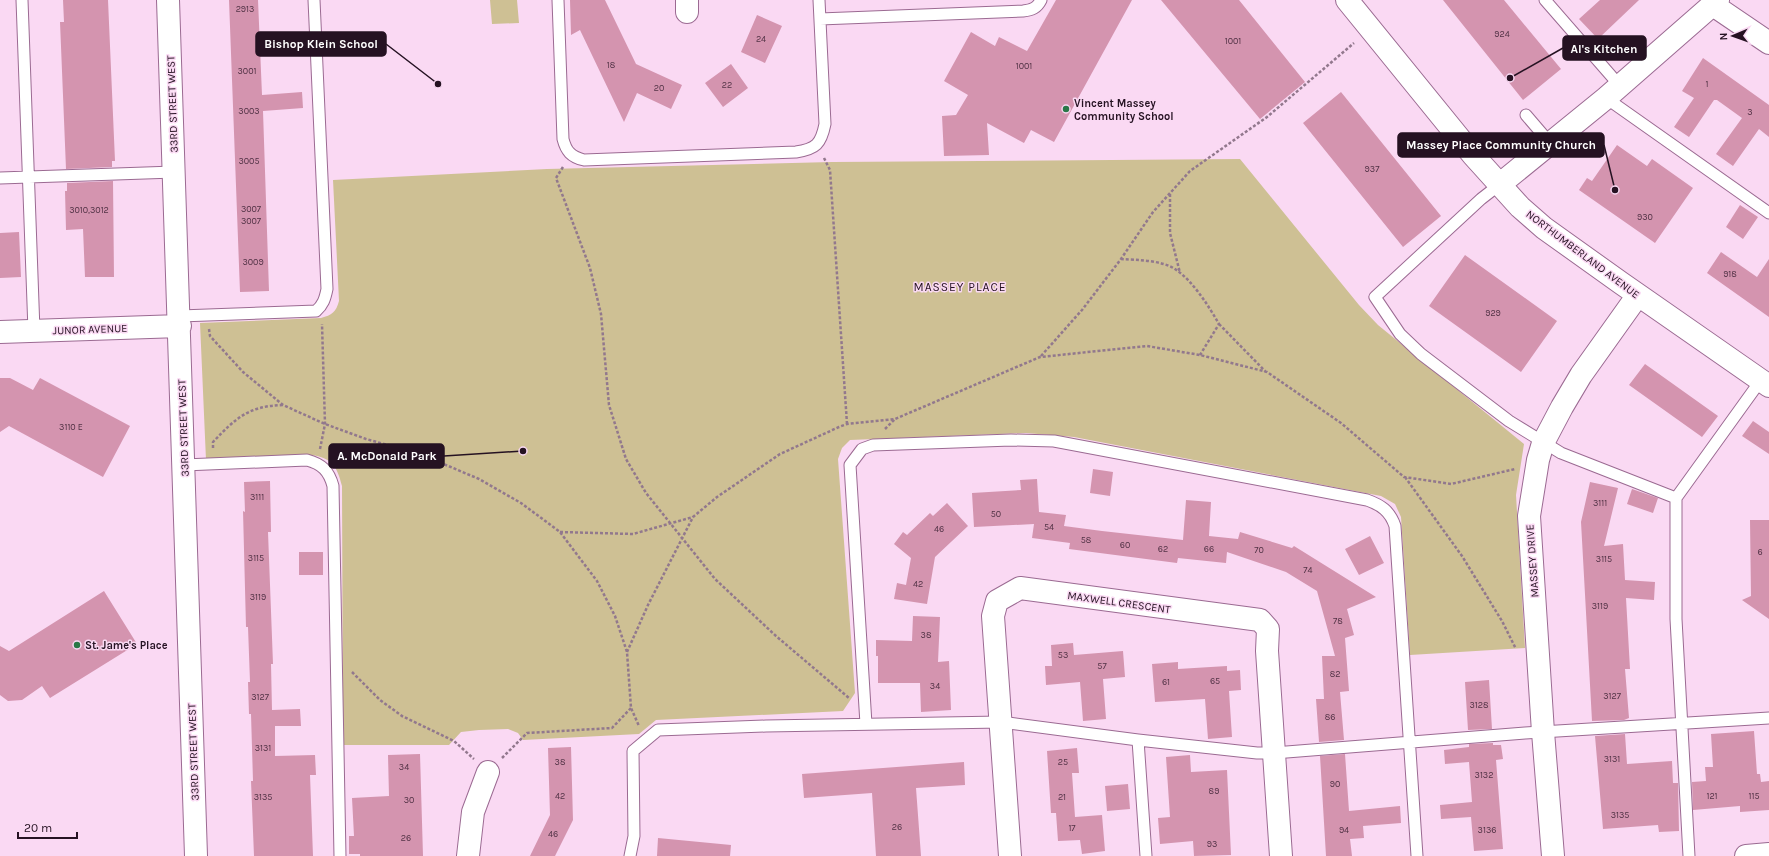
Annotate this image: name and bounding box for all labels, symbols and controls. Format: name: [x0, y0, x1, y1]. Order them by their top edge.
house number: 2913: [236, 4, 254, 14]
north arrow: [1713, 16, 1753, 56]
house number: 924: [1494, 29, 1510, 39]
callout: Bishop Klein School: [256, 32, 386, 56]
text: N: [1717, 32, 1730, 41]
house number: 24: [756, 34, 766, 44]
house number: 1001: [1225, 36, 1241, 46]
callout: Al's Kitchen: [1563, 36, 1646, 60]
text: Bishop Klein School: [264, 37, 378, 51]
text: Al's Kitchen: [1571, 42, 1637, 56]
street label: 33RD STREET WEST: [164, 55, 181, 153]
house number: 18: [607, 60, 616, 70]
house number: 1001: [1016, 61, 1032, 71]
house number: 3001: [238, 66, 257, 76]
house number: 1: [1706, 79, 1709, 89]
house number: 22: [722, 80, 732, 90]
house number: 20: [654, 83, 664, 93]
place label: Vincent Massey Community School: [1074, 97, 1174, 123]
marker: Vincent Massey Community School: [1061, 104, 1071, 114]
house number: 3003: [238, 106, 260, 116]
house number: 3: [1747, 107, 1753, 117]
callout: Massey Place Community Church: [1398, 133, 1604, 157]
text: Massey Place Community Church: [1406, 138, 1596, 152]
house number: 3005: [238, 156, 260, 166]
house number: 937: [1365, 164, 1380, 174]
house number: 3007: [241, 204, 262, 214]
house number: 3010,3012: [69, 205, 109, 215]
street label: NORTHUMBERLAND AVENUE: [1523, 207, 1642, 301]
house number: 930: [1637, 212, 1653, 222]
house number: 3007: [241, 216, 262, 226]
house number: 3009: [242, 257, 264, 267]
house number: 918: [1723, 269, 1737, 279]
district label: MASSEY PLACE: [914, 280, 1007, 294]
house number: 929: [1485, 308, 1501, 318]
street label: JUNOR AVENUE: [52, 322, 128, 337]
street label: 33RD STREET WEST: [175, 379, 192, 477]
house number: 3110 E: [59, 422, 83, 432]
callout: A. McDonald Park: [329, 444, 444, 468]
text: A. McDonald Park: [337, 449, 437, 463]
house number: 3111: [250, 492, 264, 502]
house number: 3111: [1593, 498, 1607, 508]
house number: 50: [991, 509, 1001, 519]
house number: 54: [1044, 522, 1054, 532]
house number: 46: [934, 524, 944, 534]
street label: MASSEY DRIVE: [1523, 524, 1542, 598]
house number: 58: [1081, 535, 1092, 545]
house number: 60: [1120, 540, 1130, 550]
house number: 62: [1158, 544, 1168, 554]
house number: 66: [1204, 544, 1214, 554]
house number: 70: [1254, 545, 1264, 555]
house number: 6: [1757, 547, 1763, 557]
house number: 3115: [248, 553, 264, 563]
house number: 3115: [1596, 554, 1612, 564]
house number: 74: [1303, 565, 1313, 575]
house number: 42: [913, 579, 923, 589]
street label: MAXWELL CRESCENT: [1067, 589, 1172, 616]
house number: 3119: [250, 592, 266, 602]
house number: 3119: [1592, 601, 1608, 611]
house number: 78: [1333, 616, 1343, 626]
house number: 38: [921, 630, 932, 640]
place label: St. Jame's Place: [85, 639, 168, 652]
marker: St. Jame's Place: [72, 640, 82, 650]
house number: 53: [1058, 650, 1068, 660]
house number: 57: [1097, 661, 1107, 671]
house number: 82: [1330, 669, 1340, 679]
house number: 65: [1210, 676, 1220, 686]
house number: 61: [1162, 677, 1170, 687]
house number: 34: [930, 681, 940, 691]
house number: 3127: [1603, 691, 1622, 701]
house number: 3127: [251, 692, 270, 702]
house number: 3128: [1469, 700, 1489, 710]
street label: 33RD STREET WEST: [185, 703, 202, 801]
house number: 86: [1325, 712, 1335, 722]
house number: 3131: [255, 743, 271, 753]
house number: 3131: [1604, 754, 1620, 764]
house number: 38: [555, 757, 566, 767]
house number: 25: [1058, 757, 1068, 767]
house number: 34: [399, 762, 409, 772]
house number: 3132: [1475, 770, 1493, 780]
house number: 90: [1330, 779, 1340, 789]
house number: 89: [1209, 786, 1219, 796]
house number: 42: [555, 791, 565, 801]
house number: 121: [1706, 791, 1718, 801]
house number: 115: [1748, 791, 1760, 801]
house number: 3135: [254, 792, 272, 802]
house number: 21: [1058, 792, 1066, 802]
house number: 30: [404, 795, 414, 805]
house number: 3135: [1611, 810, 1629, 820]
scale bar: [18, 814, 77, 840]
text: 20 m: [24, 821, 52, 835]
house number: 26: [892, 822, 902, 832]
house number: 17: [1068, 823, 1076, 833]
house number: 94: [1339, 825, 1349, 835]
house number: 3136: [1478, 825, 1496, 835]
house number: 46: [548, 829, 558, 839]
house number: 26: [401, 833, 411, 843]
house number: 93: [1207, 839, 1217, 849]

